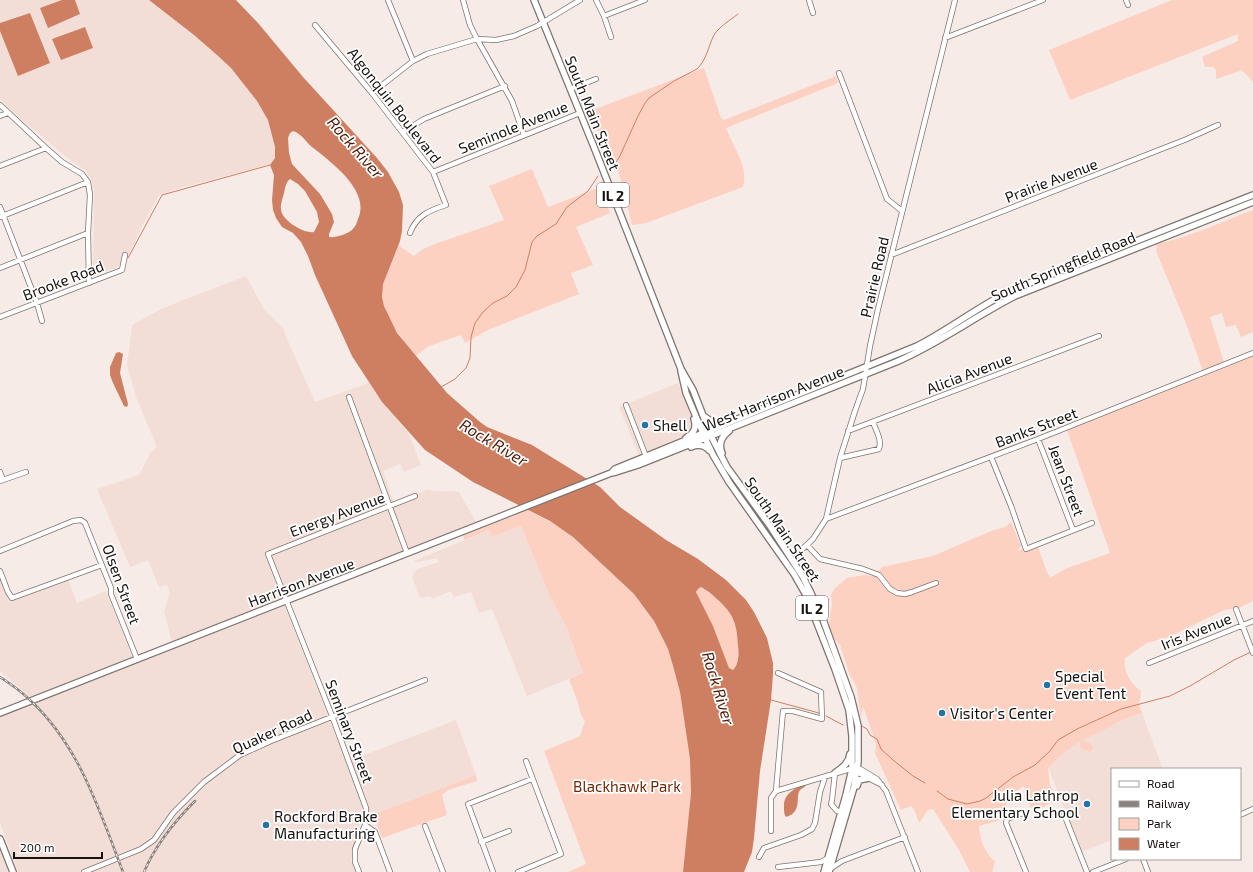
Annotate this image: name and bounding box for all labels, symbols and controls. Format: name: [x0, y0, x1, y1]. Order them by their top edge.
street label: Algonquin Boulevard: [344, 44, 446, 166]
street label: South Main Street: [562, 53, 624, 173]
street label: Seminole Avenue: [456, 97, 570, 157]
water label: Rock River: [324, 112, 388, 182]
street label: Prairie Avenue: [1002, 154, 1100, 206]
road number: IL 2: [597, 183, 629, 207]
street label: South Springfield Road: [988, 227, 1138, 305]
street label: Prairie Road: [856, 235, 892, 319]
street label: Brooke Road: [20, 256, 106, 304]
street label: Alicia Avenue: [924, 348, 1014, 398]
street label: West Harrison Avenue: [700, 361, 846, 435]
street label: Banks Street: [992, 403, 1080, 451]
water label: Rock River: [457, 414, 532, 470]
place label: Shell: [653, 416, 688, 434]
marker: Shell: [640, 420, 650, 430]
street label: Jean Street: [1045, 442, 1089, 519]
street label: South Main Street: [741, 473, 825, 585]
street label: Energy Avenue: [287, 488, 387, 540]
street label: Olsen Street: [99, 541, 145, 627]
street label: Harrison Avenue: [245, 554, 357, 610]
road number: IL 2: [796, 596, 828, 620]
street label: Iris Avenue: [1158, 609, 1234, 653]
water label: Rock River: [699, 649, 739, 728]
place label: Special Event Tent: [1055, 667, 1127, 702]
street label: Seminary Street: [322, 677, 378, 785]
marker: Special Event Tent: [1042, 680, 1052, 690]
place label: Visitor's Center: [950, 704, 1054, 722]
street label: Quaker Road: [229, 705, 315, 758]
marker: Visitor's Center: [937, 708, 947, 718]
legend: [1111, 768, 1241, 860]
text: Road: [1147, 776, 1175, 790]
park label: Blackhawk Park: [573, 777, 681, 795]
place label: Julia Lathrop Elementary School: [951, 786, 1080, 821]
text: Railway: [1147, 796, 1191, 810]
marker: Julia Lathrop Elementary School: [1082, 799, 1092, 809]
place label: Rockford Brake Manufacturing: [274, 807, 378, 842]
text: Park: [1147, 816, 1172, 830]
marker: Rockford Brake Manufacturing: [261, 820, 271, 830]
scale bar: [14, 834, 102, 860]
text: Water: [1147, 836, 1181, 850]
text: 200 m: [20, 840, 54, 854]

